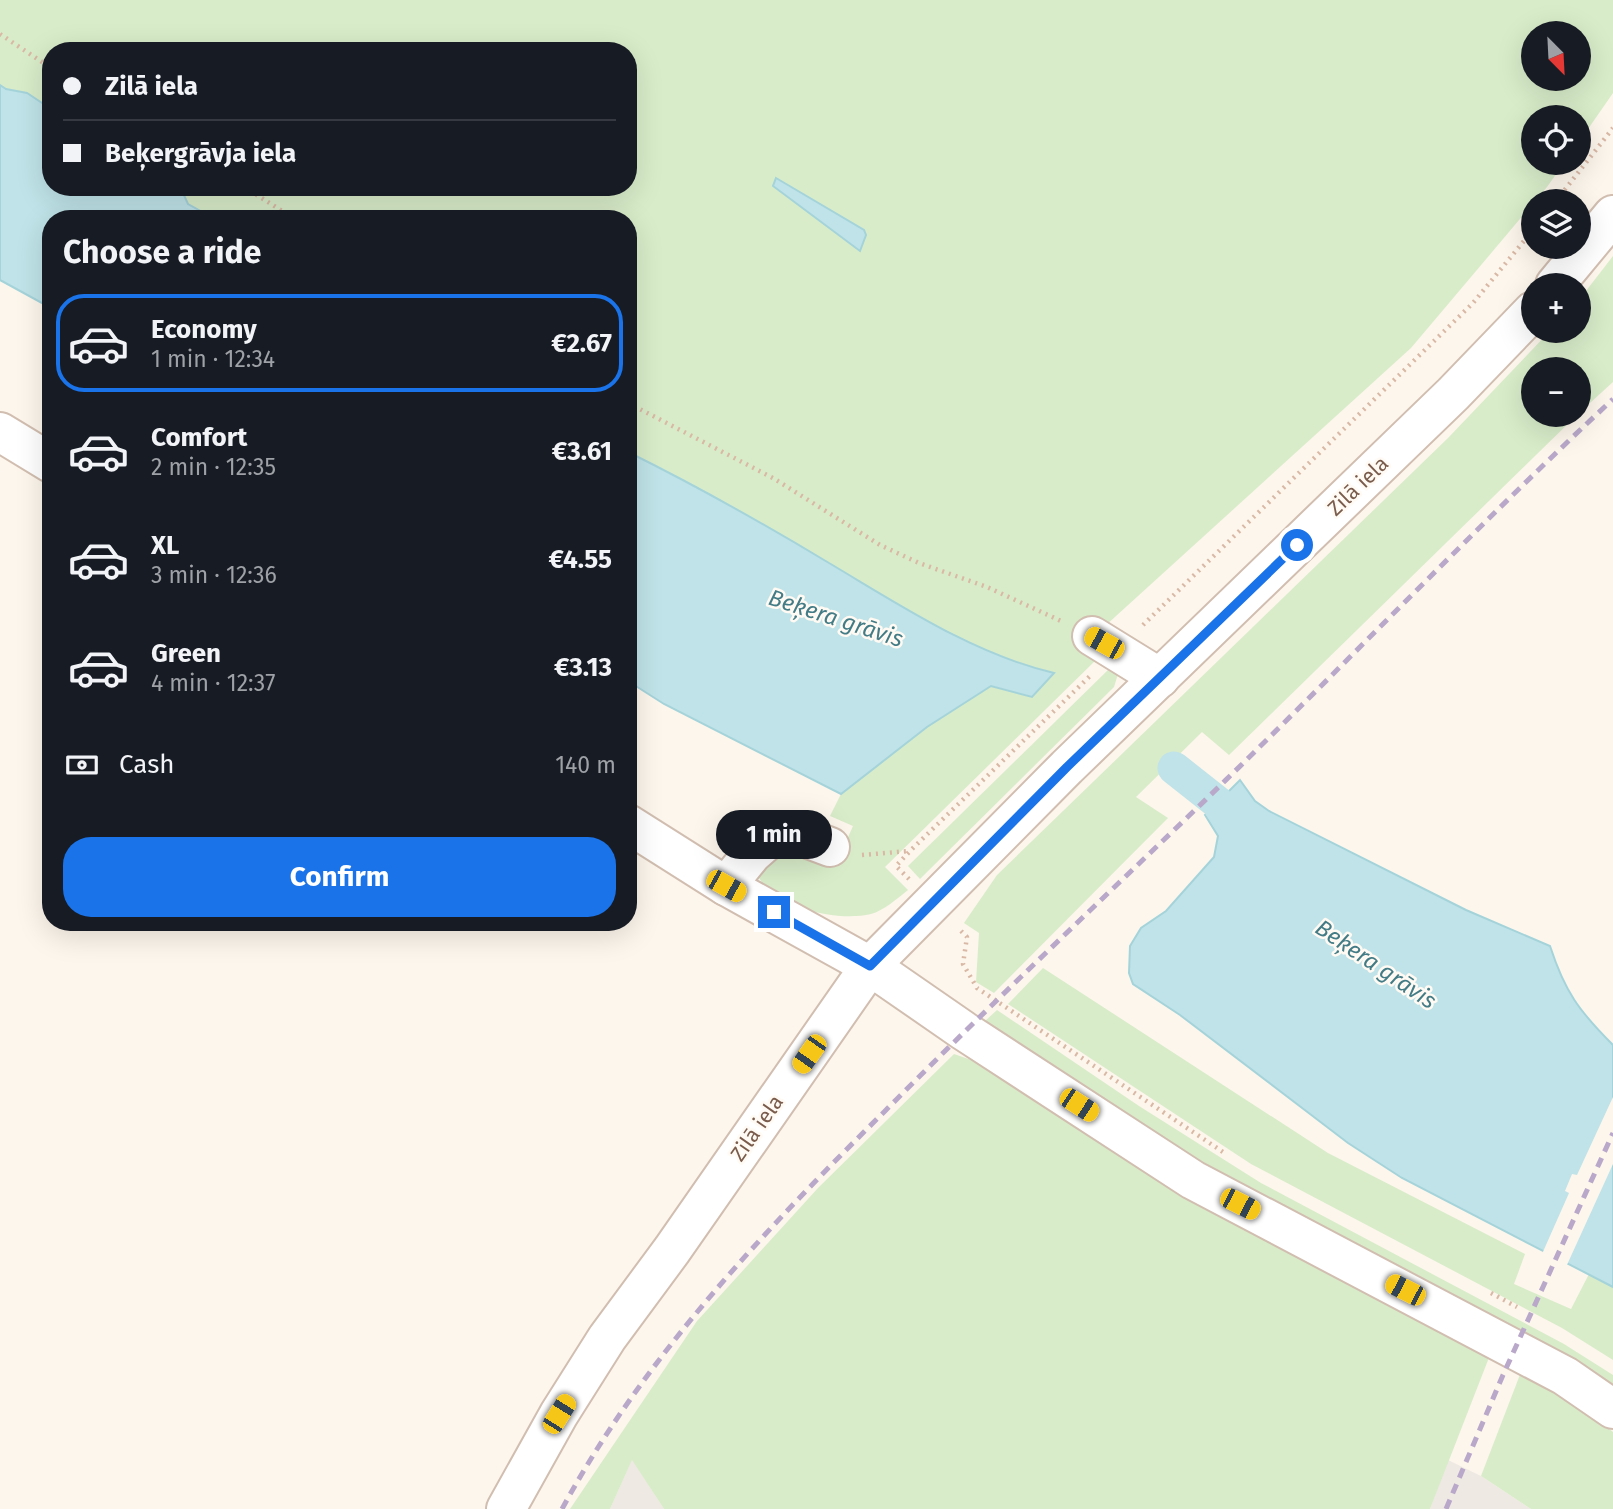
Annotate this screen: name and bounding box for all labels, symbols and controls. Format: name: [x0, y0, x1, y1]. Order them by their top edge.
north arrow: [1521, 21, 1591, 91]
map controls: [1521, 21, 1591, 427]
text: Zilā iela: [105, 71, 198, 102]
button: locate: [1521, 105, 1591, 175]
text: Beķergrāvja iela: [105, 138, 296, 169]
button: layers: [1521, 189, 1591, 259]
text: Choose a ride: [63, 233, 261, 271]
button: +: [1521, 273, 1591, 343]
icon: car: [67, 312, 130, 375]
text: Economy: [151, 314, 257, 345]
text: €2.67: [551, 328, 612, 359]
text: 1 min · 12:34: [151, 345, 275, 373]
button: −: [1521, 357, 1591, 427]
icon: car: [67, 420, 130, 483]
text: Comfort: [151, 422, 247, 453]
text: €3.61: [552, 436, 612, 467]
street label: Zilā iela: [1322, 451, 1394, 521]
text: 2 min · 12:35: [151, 453, 276, 481]
icon: car: [67, 528, 130, 591]
route start: [1281, 529, 1313, 561]
text: XL: [151, 530, 179, 561]
text: €4.55: [549, 544, 612, 575]
text: 3 min · 12:36: [151, 561, 277, 589]
water label: Beķera grāvis: [765, 583, 907, 654]
car: [1081, 624, 1128, 662]
icon: car: [67, 636, 130, 699]
text: Green: [151, 638, 221, 669]
text: €3.13: [554, 652, 612, 683]
text: 4 min · 12:37: [151, 669, 275, 697]
icon: cash: [63, 746, 101, 784]
text: Cash: [119, 749, 175, 780]
text: 140 m: [555, 751, 616, 779]
callout: 1 min: [716, 810, 832, 860]
text: 1 min: [746, 820, 802, 848]
button: Confirm: [63, 837, 616, 917]
car: [703, 867, 750, 905]
route end: [758, 896, 790, 928]
water label: Beķera grāvis: [1310, 913, 1442, 1016]
car: [789, 1031, 830, 1077]
car: [1056, 1085, 1103, 1125]
street label: Zilā iela: [725, 1090, 789, 1166]
car: [1217, 1185, 1264, 1223]
car: [1382, 1271, 1429, 1309]
car: [539, 1391, 580, 1437]

